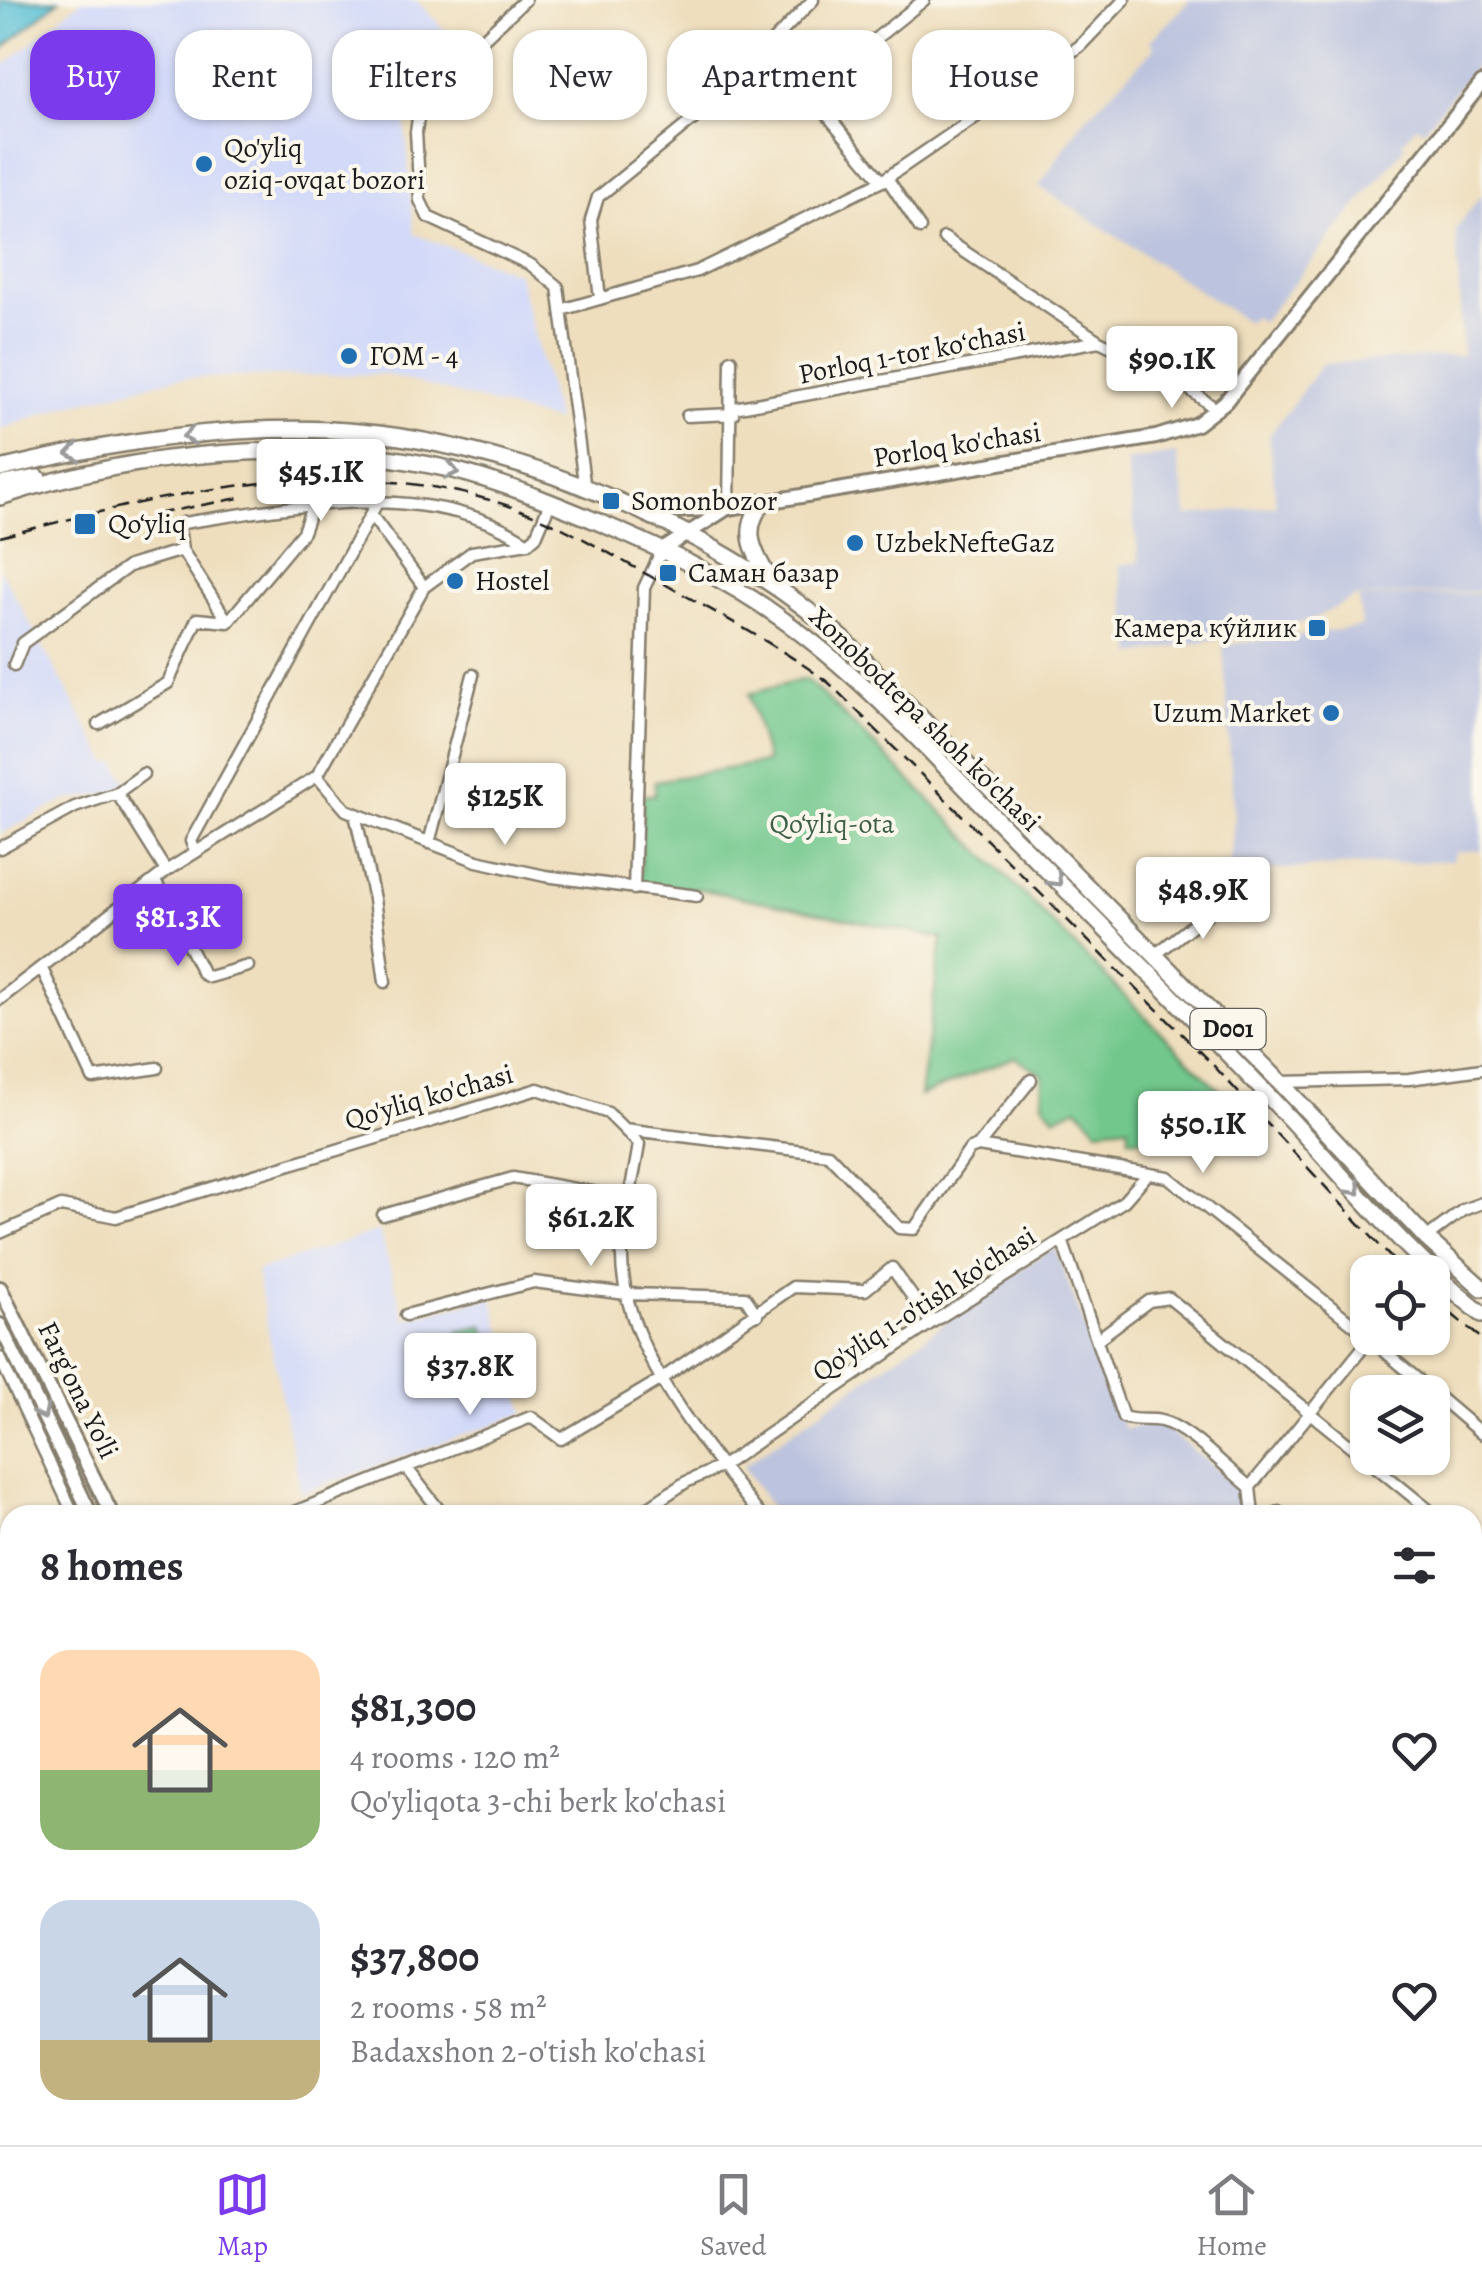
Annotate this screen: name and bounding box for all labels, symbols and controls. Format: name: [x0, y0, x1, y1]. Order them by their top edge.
chip: Buy: [30, 30, 155, 120]
chip: Rent: [175, 30, 312, 120]
chip: Filters: [332, 30, 493, 120]
chip: New: [513, 30, 647, 120]
chip: Apartment: [667, 30, 892, 120]
chip: House: [912, 30, 1074, 120]
place label: Qo'yliq oziq-ovqat bozori: [224, 129, 425, 199]
marker: Qo'yliq oziq-ovqat bozori: [193, 153, 215, 175]
street label: Porloq 1-tor koʻchasi: [795, 312, 1029, 394]
pin: $90.1K: [1091, 326, 1253, 411]
text: $90.1K: [1128, 336, 1216, 380]
place label: ГОМ - 4: [369, 337, 458, 375]
marker: ГОМ - 4: [338, 345, 360, 367]
street label: Porloq ko'chasi: [870, 413, 1044, 477]
one-way arrow: [181, 425, 197, 446]
pin: $45.1K: [240, 439, 402, 524]
one-way arrow: [64, 442, 81, 463]
text: $45.1K: [279, 449, 363, 493]
one-way arrow: [443, 459, 460, 480]
place label: Somonbozor: [631, 482, 778, 520]
marker: Somonbozor: [600, 490, 622, 512]
place label: Qo‘yliq: [108, 505, 186, 543]
marker: Qo‘yliq: [72, 511, 98, 537]
place label: UzbekNefteGaz: [875, 524, 1055, 562]
marker: UzbekNefteGaz: [844, 532, 866, 554]
place label: Саман базар: [688, 554, 839, 592]
place label: Hostel: [475, 562, 550, 600]
marker: Саман базар: [657, 562, 679, 584]
marker: Hostel: [444, 570, 466, 592]
street label: Xonobodtepa shoh ko'chasi: [801, 598, 1049, 840]
place label: Камера ку́йлик: [1113, 609, 1297, 647]
marker: Камера ку́йлик: [1306, 617, 1328, 639]
place label: Uzum Market: [1153, 694, 1311, 732]
marker: Uzum Market: [1320, 702, 1342, 724]
pin: $125K: [435, 763, 575, 848]
text: $125K: [467, 773, 543, 817]
park label: Qo‘yliq-ota: [769, 805, 895, 843]
pin: $48.9K: [1122, 857, 1284, 942]
text: $48.9K: [1158, 867, 1248, 911]
one-way arrow: [1045, 869, 1063, 887]
pin: $81.3K: [97, 884, 259, 969]
text: $81.3K: [135, 894, 221, 938]
road number: D001: [1190, 1009, 1266, 1049]
street label: Qo'yliq ko'chasi: [340, 1055, 518, 1139]
pin: $50.1K: [1122, 1091, 1284, 1176]
text: $50.1K: [1160, 1101, 1246, 1145]
one-way arrow: [1343, 1177, 1361, 1196]
pin: $61.2K: [510, 1184, 672, 1269]
text: $61.2K: [548, 1194, 634, 1238]
street label: Qo'yliq 1-o'tish ko'chasi: [805, 1217, 1043, 1391]
map controls: [1350, 1255, 1450, 1475]
button: locate: [1350, 1255, 1450, 1355]
street label: Farg'ona Yo'li: [28, 1315, 128, 1465]
pin: $37.8K: [389, 1333, 551, 1418]
text: $37.8K: [426, 1343, 514, 1387]
button: layers: [1350, 1375, 1450, 1475]
one-way arrow: [30, 1403, 50, 1421]
text: 8 homes: [40, 1537, 184, 1594]
icon: filters: [1387, 1538, 1442, 1593]
text: $81,300: [350, 1678, 476, 1735]
icon: home: [120, 1690, 240, 1810]
icon: heart: [1387, 1723, 1442, 1778]
text: 4 rooms · 120 m²: [350, 1735, 560, 1779]
text: Qo'yliqota 3-chi berk ko'chasi: [350, 1779, 726, 1823]
text: $37,800: [350, 1928, 479, 1985]
icon: home: [120, 1940, 240, 2060]
icon: heart: [1387, 1973, 1442, 2028]
text: 2 rooms · 58 m²: [350, 1985, 547, 2029]
text: Badaxshon 2-o'tish ko'chasi: [350, 2029, 706, 2073]
tab: Map: [215, 2167, 270, 2265]
tab: Saved: [700, 2167, 767, 2265]
tab: Home: [1197, 2167, 1267, 2265]

